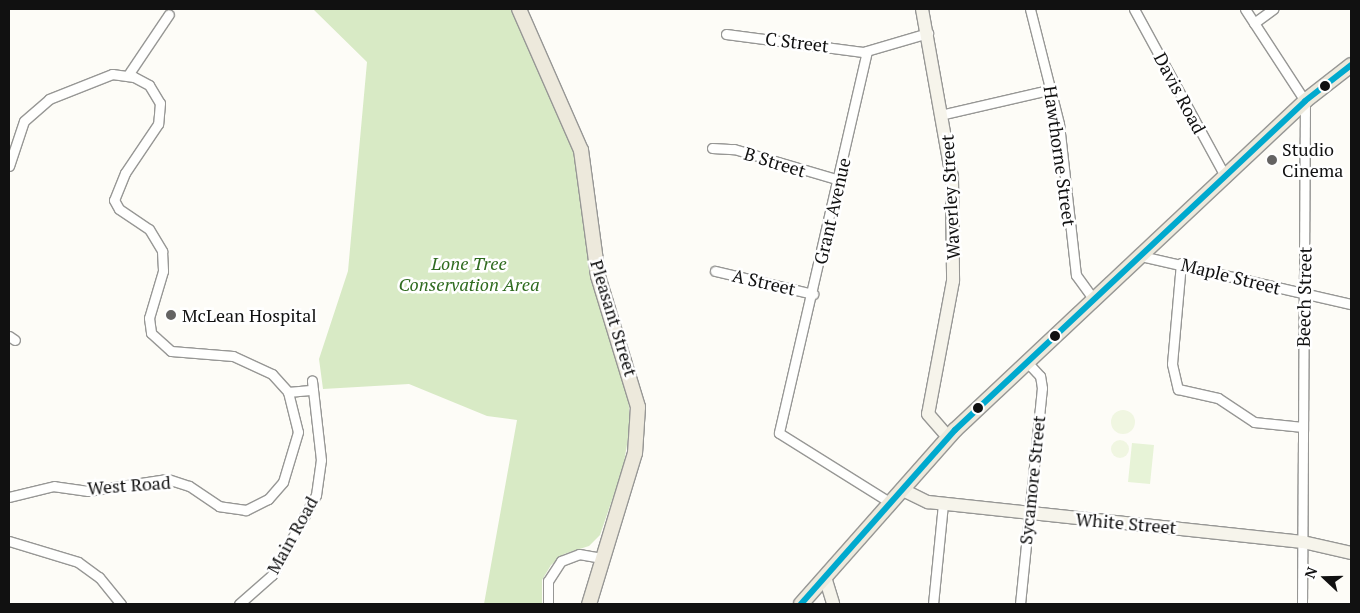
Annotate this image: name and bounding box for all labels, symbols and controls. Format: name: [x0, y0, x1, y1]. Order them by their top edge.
street label: C Street: [764, 27, 830, 57]
street label: Davis Road: [1150, 49, 1210, 137]
unlabelled marker: [1320, 81, 1330, 91]
street label: Hawthorne Street: [1039, 84, 1081, 228]
street label: Waverley Street: [936, 134, 964, 260]
place label: Studio Cinema: [1282, 139, 1343, 182]
street label: B Street: [741, 142, 809, 182]
marker: Studio Cinema: [1266, 154, 1278, 166]
street label: Grant Avenue: [809, 155, 855, 267]
street label: Beech Street: [1292, 247, 1316, 347]
park label: Lone Tree Conservation Area: [398, 253, 540, 296]
street label: Maple Street: [1179, 253, 1283, 299]
street label: Pleasant Street: [586, 257, 642, 379]
street label: A Street: [730, 264, 798, 300]
place label: McLean Hospital: [182, 304, 317, 326]
marker: McLean Hospital: [164, 308, 178, 322]
unlabelled marker: [1050, 331, 1060, 341]
unlabelled marker: [973, 403, 983, 413]
street label: Sycamore Street: [1014, 414, 1050, 546]
street label: West Road: [86, 471, 172, 499]
street label: Main Road: [262, 492, 322, 578]
street label: White Street: [1075, 508, 1177, 538]
north arrow: [1300, 553, 1350, 603]
text: N: [1300, 564, 1321, 581]

